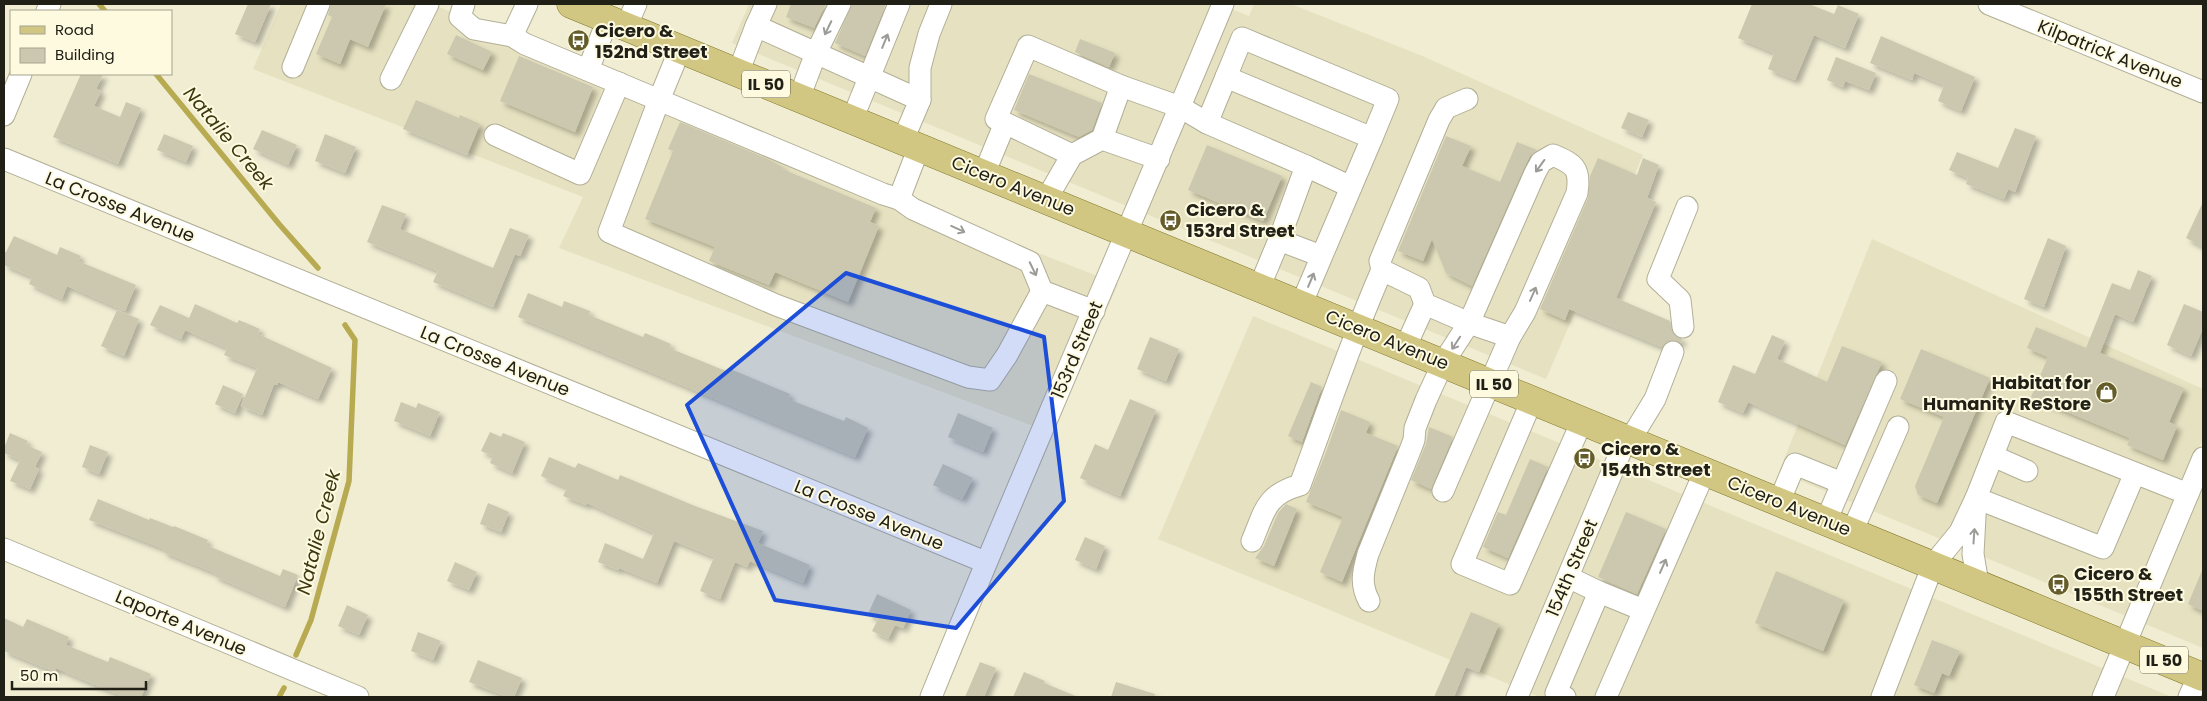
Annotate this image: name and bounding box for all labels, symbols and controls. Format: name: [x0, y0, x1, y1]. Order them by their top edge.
legend: [10, 10, 172, 75]
street label: Kilpatrick Avenue: [2034, 13, 2186, 94]
place label: Cicero & 152nd Street: [595, 18, 707, 64]
text: Road: [55, 19, 94, 40]
one-way arrow: [823, 21, 833, 36]
bus stop icon: Cicero & 152nd Street: [567, 29, 591, 53]
one-way arrow: [881, 34, 890, 49]
text: Building: [55, 44, 115, 65]
road number: IL 50: [742, 70, 790, 98]
water label: Natalie Creek: [177, 81, 281, 197]
street label: Cicero Avenue: [948, 149, 1079, 222]
one-way arrow: [1535, 159, 1546, 172]
street label: La Crosse Avenue: [42, 165, 199, 248]
place label: Cicero & 153rd Street: [1186, 197, 1295, 243]
bus stop icon: Cicero & 153rd Street: [1158, 208, 1182, 232]
one-way arrow: [950, 224, 965, 234]
one-way arrow: [1028, 261, 1038, 276]
one-way arrow: [1307, 273, 1316, 288]
one-way arrow: [1528, 287, 1538, 302]
street label: 153rd Street: [1045, 297, 1108, 403]
street label: Cicero Avenue: [1322, 303, 1453, 376]
street label: La Crosse Avenue: [417, 319, 574, 402]
one-way arrow: [1451, 336, 1461, 350]
road number: IL 50: [1470, 370, 1518, 398]
place label: Habitat for Humanity ReStore: [1923, 370, 2091, 416]
shop icon: Habitat for Humanity ReStore: [2095, 381, 2119, 405]
place label: Cicero & 154th Street: [1601, 436, 1710, 482]
bus stop icon: Cicero & 154th Street: [1573, 447, 1597, 471]
water label: Natalie Creek: [290, 466, 347, 597]
street label: Cicero Avenue: [1724, 469, 1855, 542]
street label: La Crosse Avenue: [791, 473, 948, 556]
street label: 154th Street: [1540, 515, 1603, 621]
one-way arrow: [1969, 528, 1979, 544]
one-way arrow: [1658, 559, 1668, 574]
place label: Cicero & 155th Street: [2074, 561, 2183, 607]
bus stop icon: Cicero & 155th Street: [2046, 572, 2070, 596]
street label: Laporte Avenue: [112, 584, 251, 661]
road number: IL 50: [2140, 646, 2188, 674]
scale bar: [12, 658, 146, 690]
text: 50 m: [20, 665, 58, 686]

